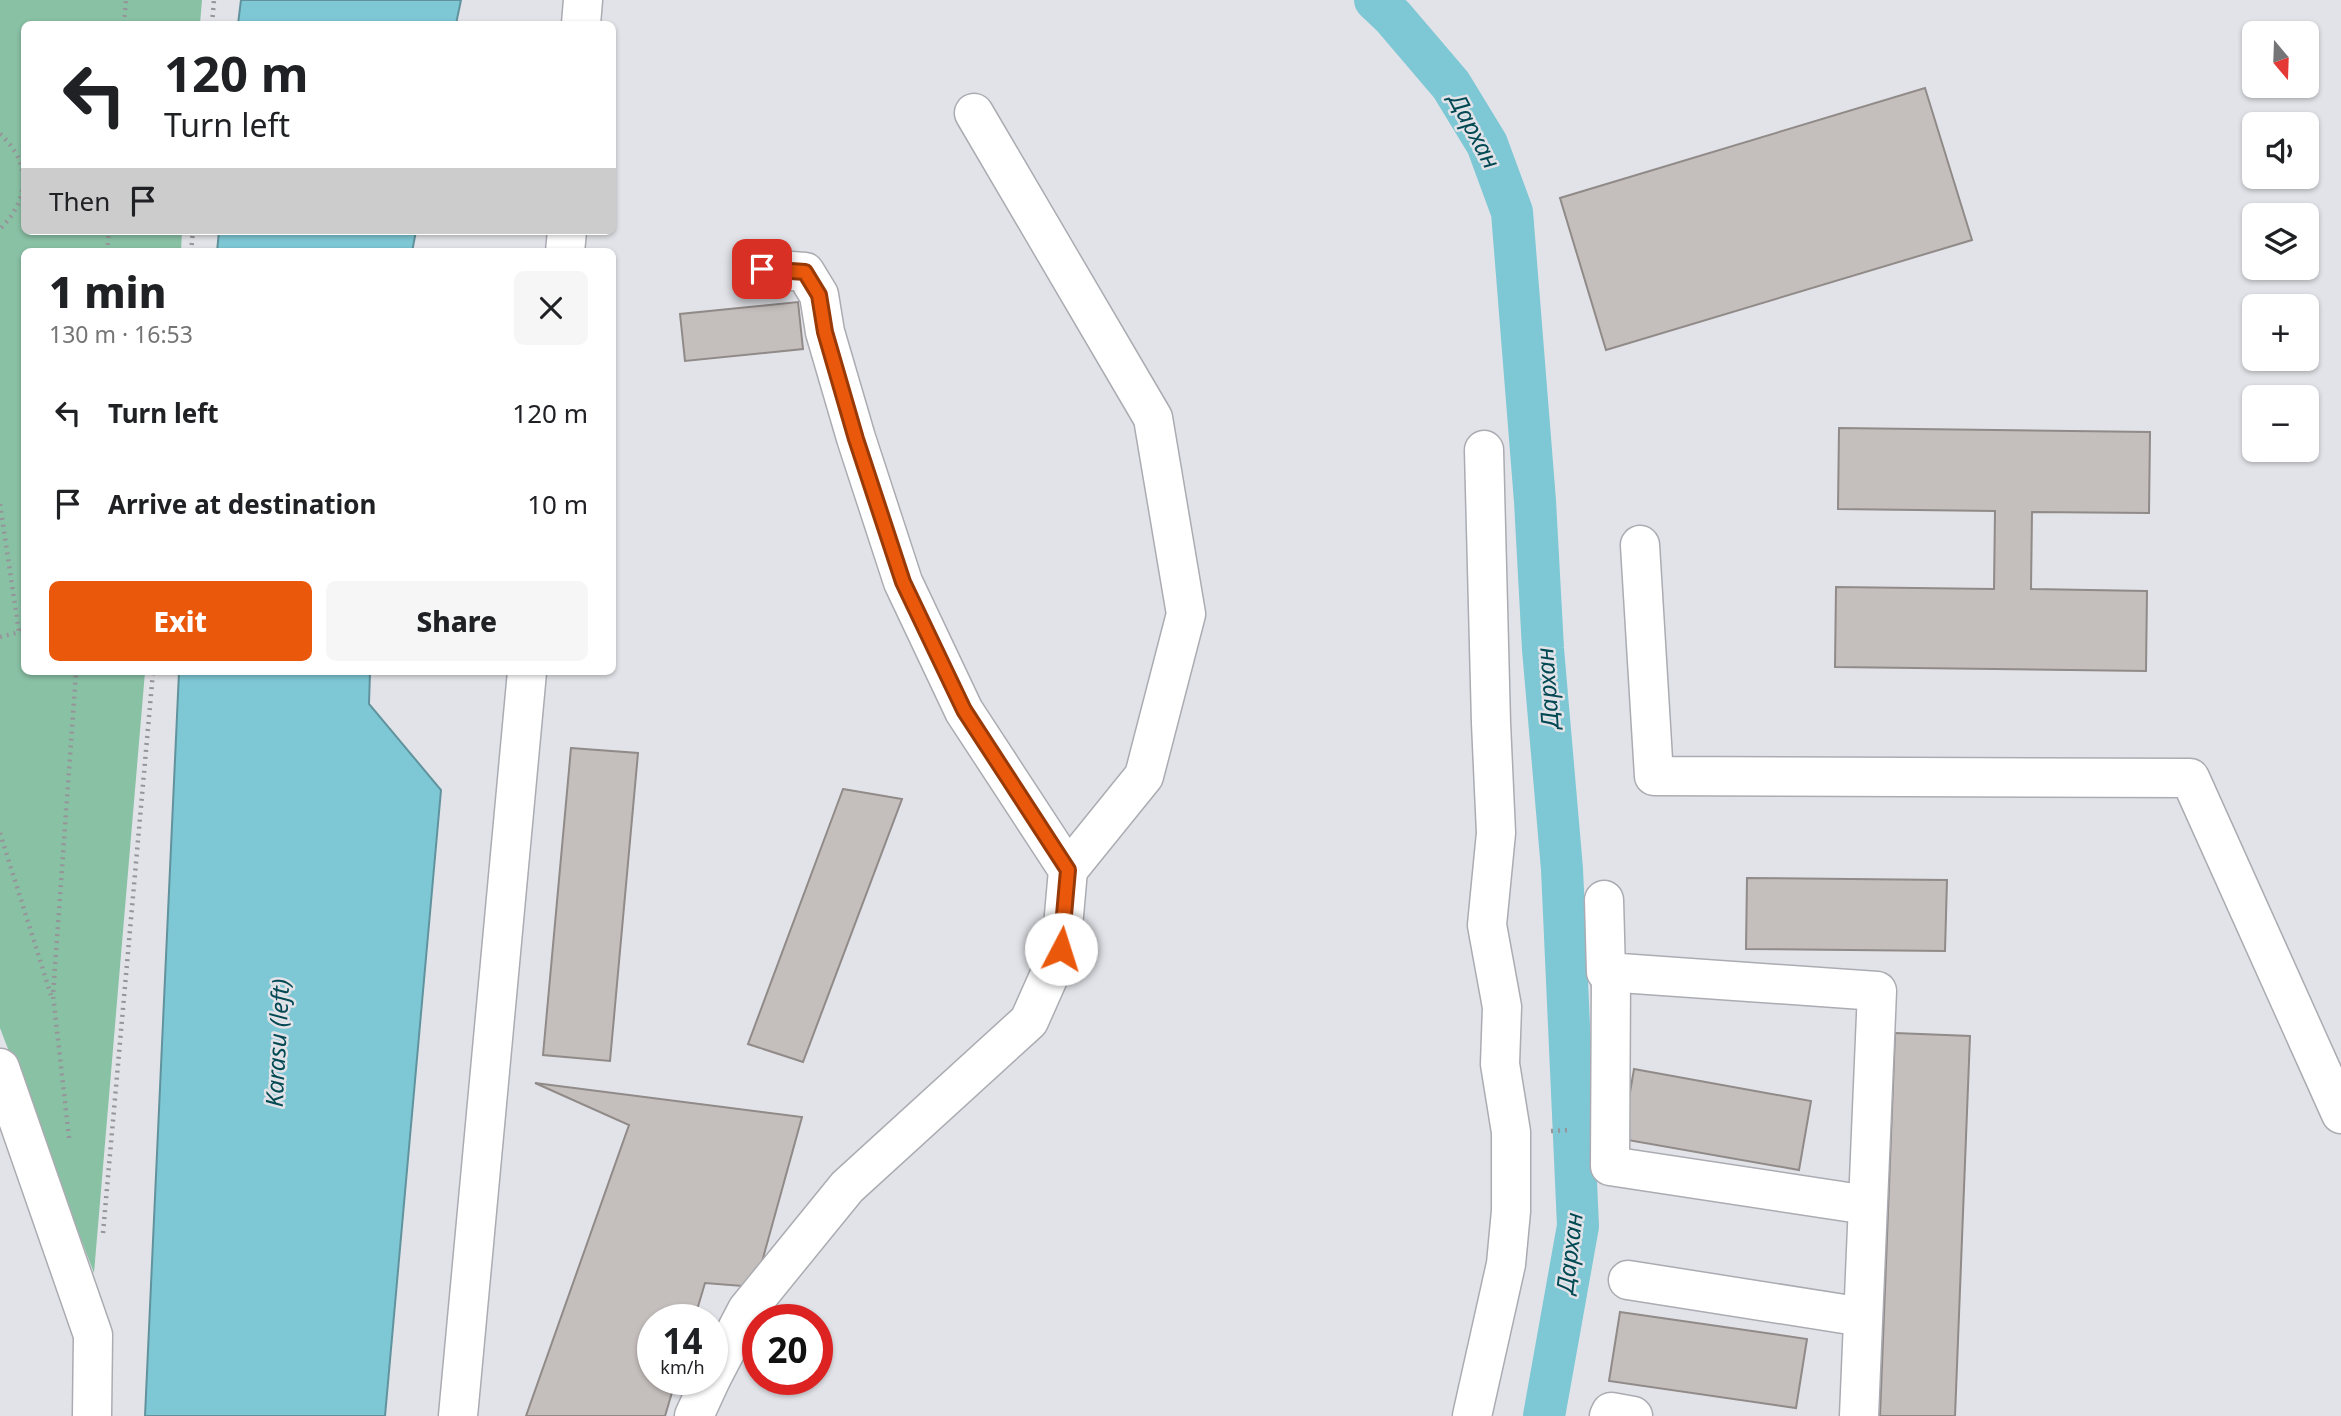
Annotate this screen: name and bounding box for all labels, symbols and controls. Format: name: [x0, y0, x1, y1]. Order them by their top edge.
north arrow: [2242, 21, 2319, 98]
map controls: [2242, 21, 2319, 462]
text: 120 m: [164, 40, 309, 106]
icon: left: [49, 49, 140, 140]
water label: Дархан: [1440, 84, 1509, 174]
text: Turn left: [164, 103, 290, 146]
button: sound: [2242, 112, 2319, 189]
icon: arrive: [124, 182, 162, 220]
text: Then: [49, 183, 110, 219]
button: layers: [2242, 203, 2319, 280]
pin: [732, 239, 792, 299]
icon: arrive: [743, 250, 781, 288]
text: 1 min: [49, 263, 166, 320]
button: close: [514, 271, 588, 345]
button: +: [2242, 294, 2319, 371]
text: 130 m · 16:53: [49, 318, 193, 350]
button: −: [2242, 385, 2319, 462]
icon: left: [49, 394, 87, 432]
text: Turn left: [108, 395, 219, 431]
text: 120 m: [512, 395, 588, 431]
icon: arrive: [49, 485, 87, 523]
text: Arrive at destination: [108, 486, 377, 522]
text: 10 m: [527, 486, 588, 522]
button: Exit: [49, 581, 312, 661]
button: Share: [326, 581, 588, 661]
water label: Дархан: [1527, 646, 1566, 733]
position arrow: [1024, 912, 1098, 986]
water label: Karasu (left): [257, 978, 296, 1108]
water label: Дархан: [1547, 1210, 1590, 1298]
speed limit sign: 20: [742, 1304, 833, 1395]
text: 14: [662, 1317, 703, 1364]
text: km/h: [660, 1355, 705, 1379]

